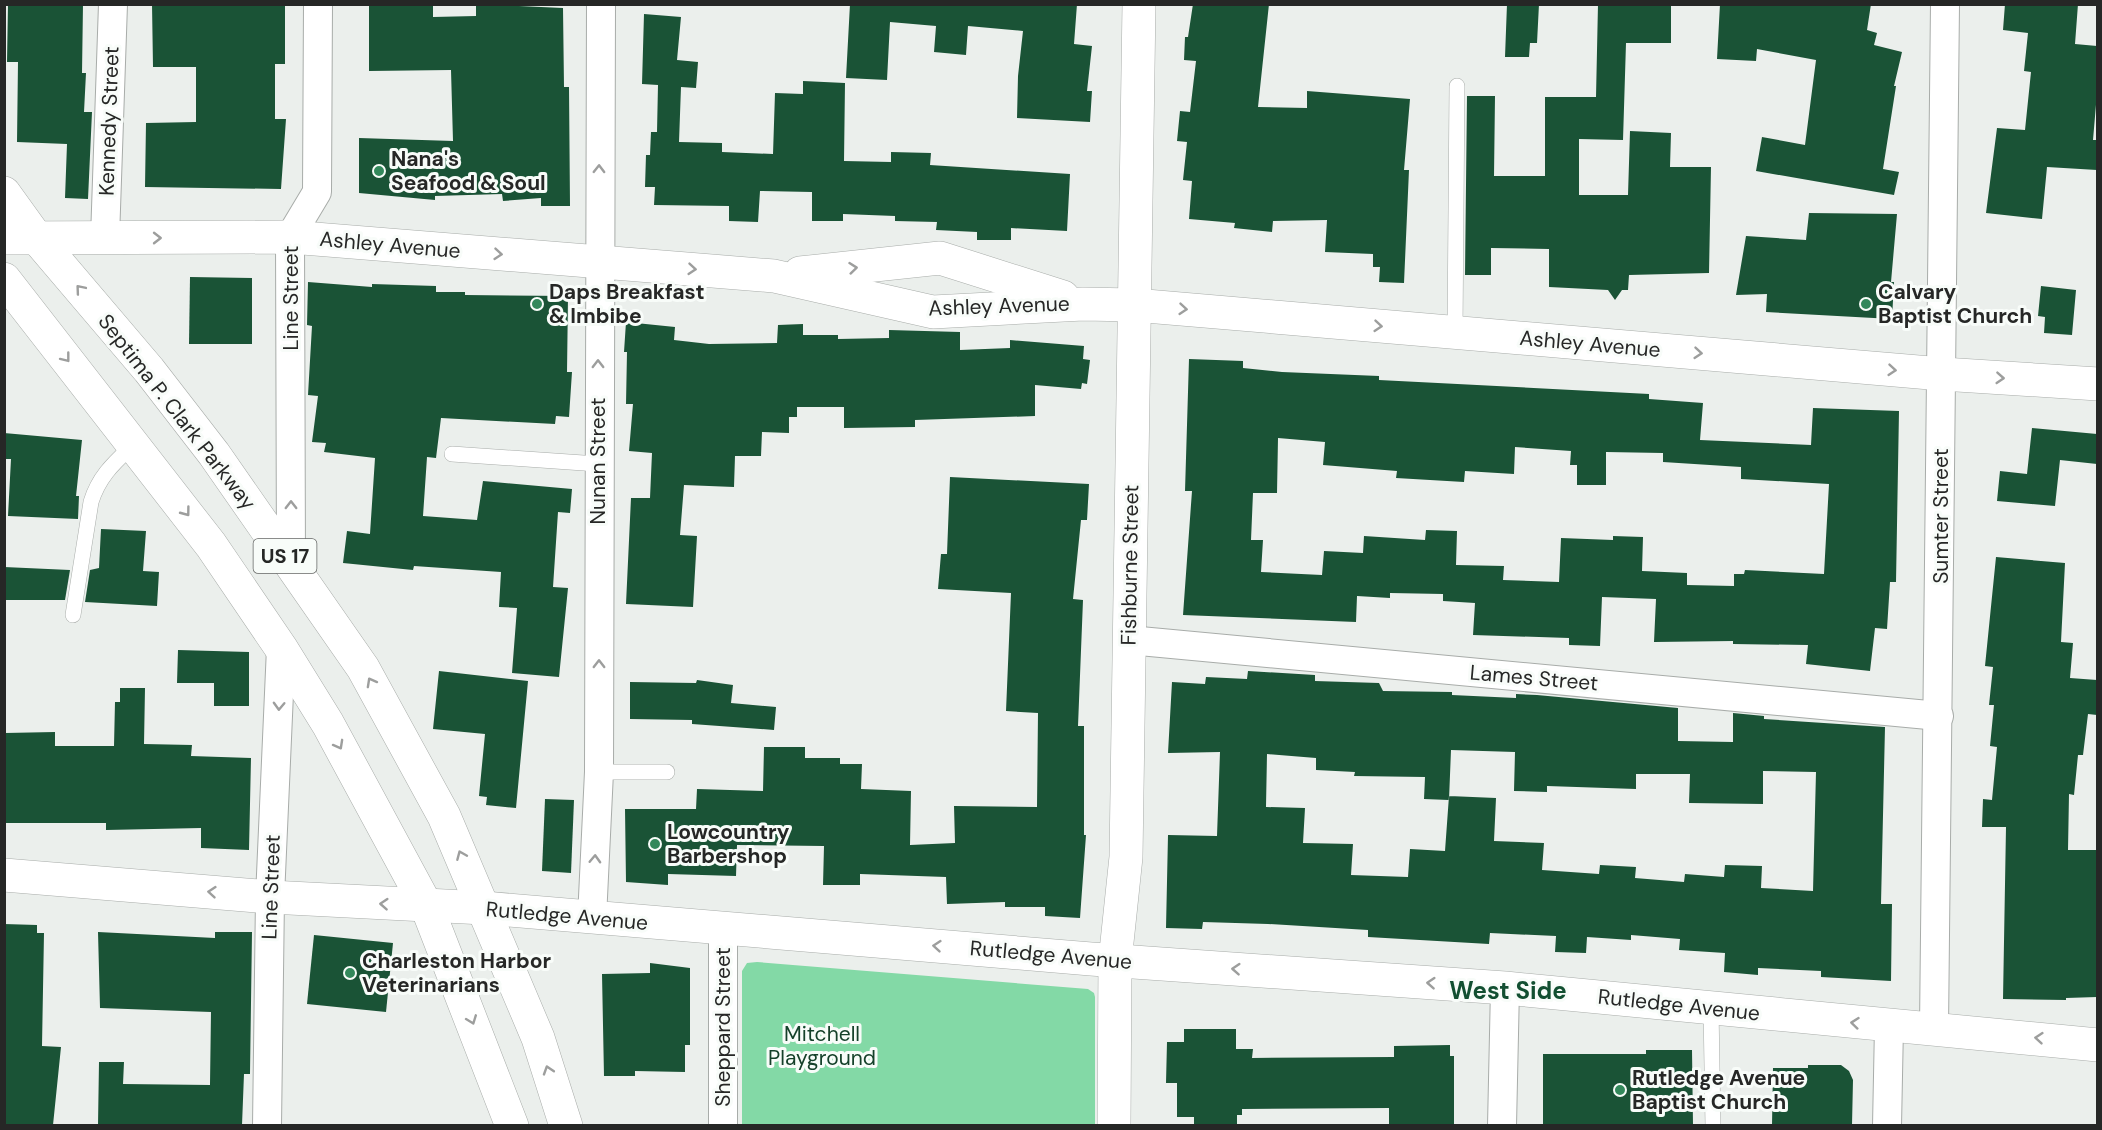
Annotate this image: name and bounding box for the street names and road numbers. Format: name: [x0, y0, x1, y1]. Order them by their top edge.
street label: Kennedy Street: [92, 46, 126, 196]
street label: Ashley Avenue: [318, 225, 462, 265]
street label: Line Street: [277, 245, 305, 351]
street label: Ashley Avenue: [928, 290, 1070, 322]
street label: Septima P. Clark Parkway: [92, 308, 263, 516]
street label: Ashley Avenue: [1518, 324, 1662, 364]
street label: Nunan Street: [584, 397, 612, 525]
street label: Sumter Street: [1927, 448, 1955, 584]
street label: Fishburne Street: [1115, 484, 1145, 646]
road number: US 17: [254, 539, 316, 573]
street label: Lames Street: [1469, 658, 1599, 698]
street label: Line Street: [255, 834, 287, 940]
street label: Rutledge Avenue: [485, 895, 649, 937]
street label: Rutledge Avenue: [969, 934, 1133, 976]
street label: Sheppard Street: [709, 947, 737, 1107]
street label: Rutledge Avenue: [1597, 983, 1761, 1027]

